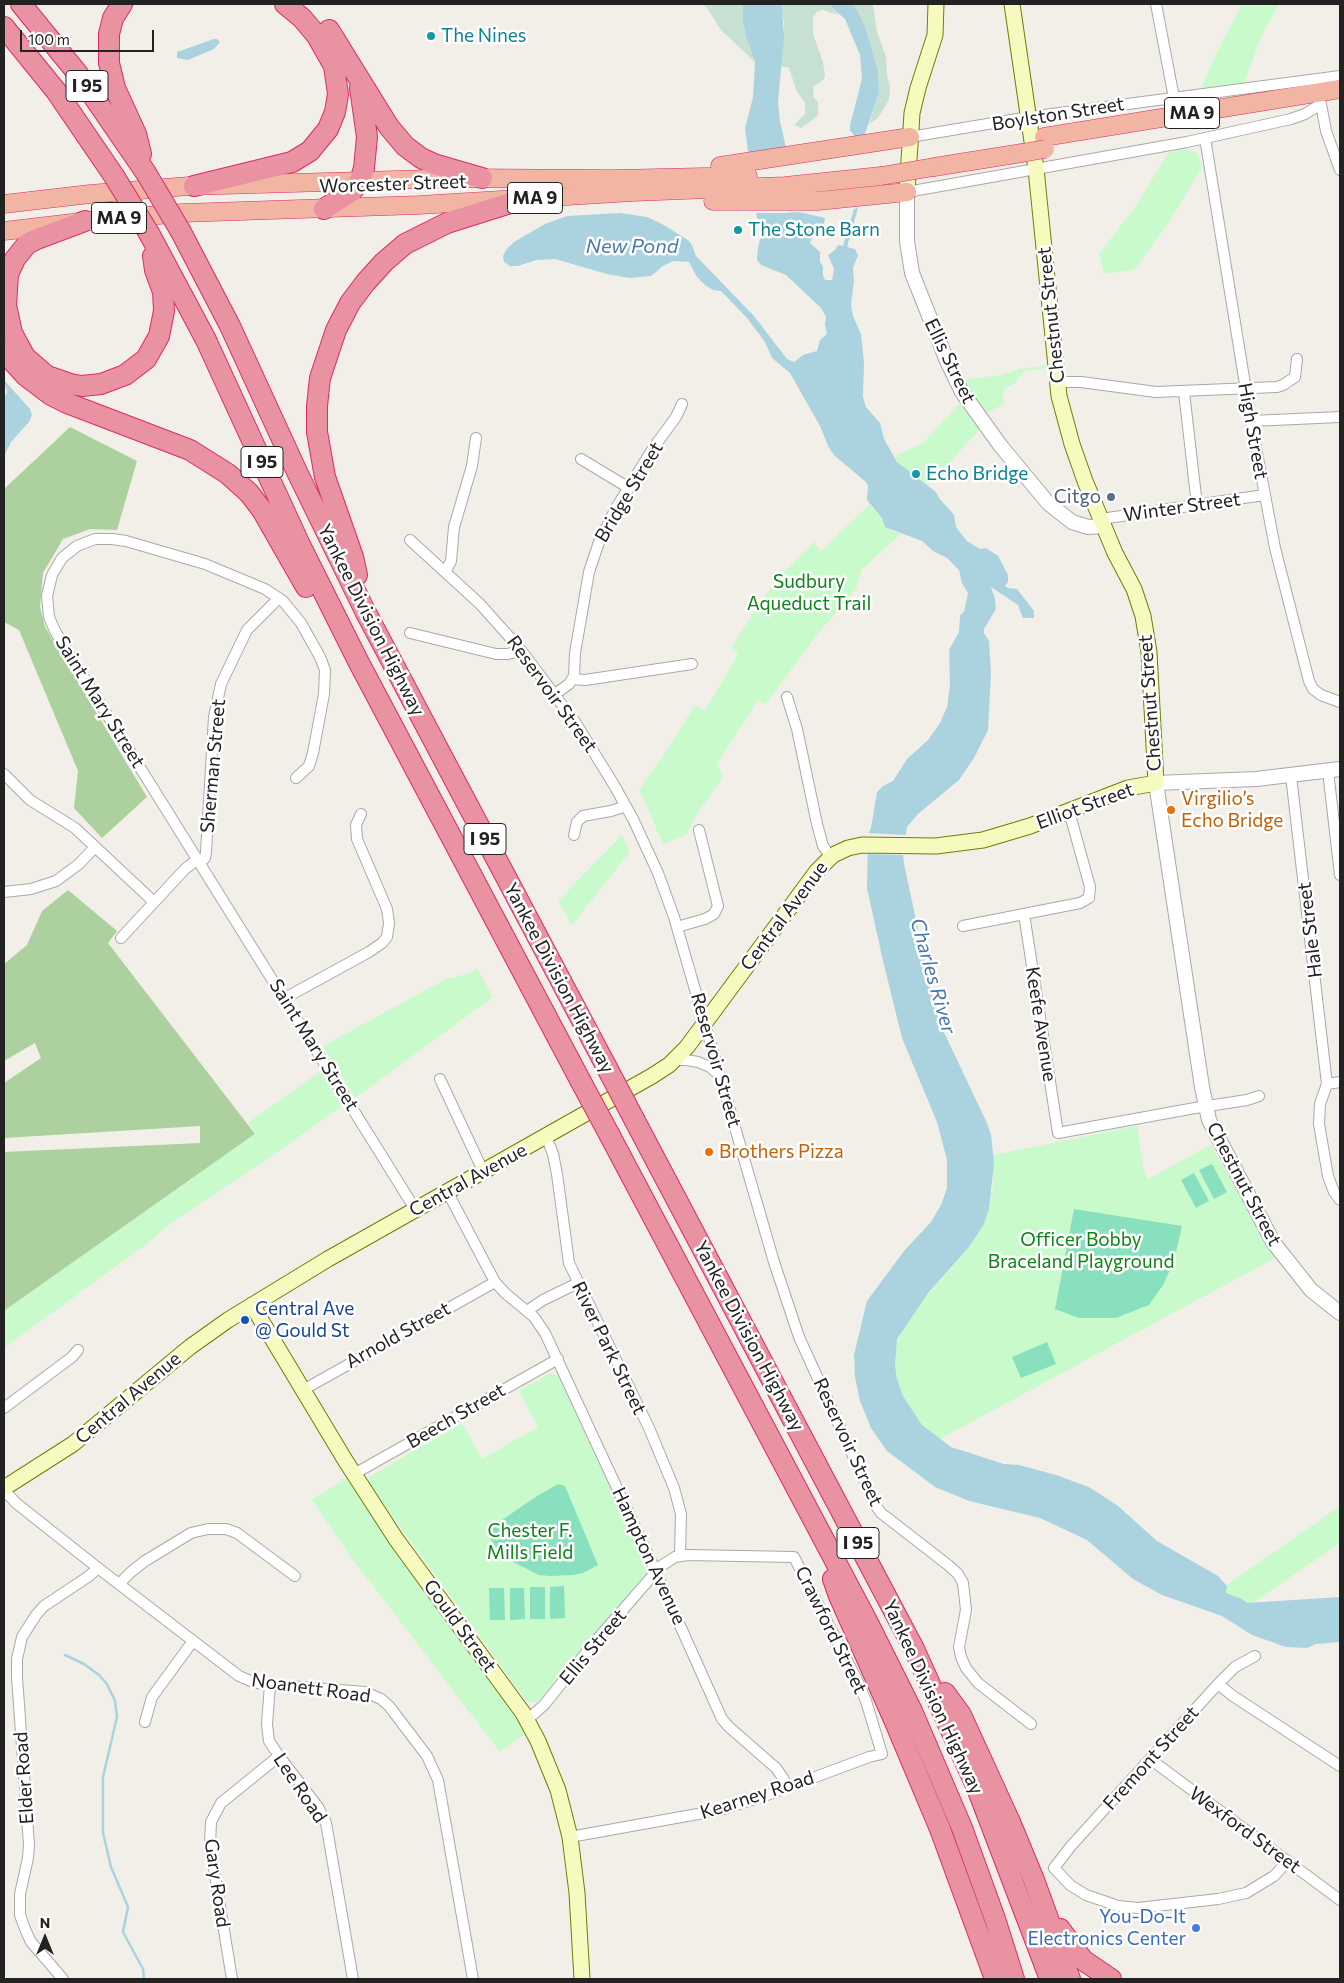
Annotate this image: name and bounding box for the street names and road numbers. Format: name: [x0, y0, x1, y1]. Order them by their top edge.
road number: I 95: [66, 70, 108, 102]
street label: Boylston Street: [990, 92, 1126, 136]
road number: MA 9: [1164, 98, 1220, 128]
street label: Worcester Street: [319, 170, 467, 198]
road number: MA 9: [508, 182, 562, 214]
road number: MA 9: [92, 202, 146, 234]
street label: Chestnut Street: [1033, 246, 1069, 384]
street label: Ellis Street: [920, 315, 980, 407]
street label: High Street: [1233, 381, 1273, 481]
street label: Bridge Street: [590, 438, 668, 546]
road number: I 95: [241, 447, 283, 478]
street label: Winter Street: [1122, 488, 1242, 526]
street label: Yankee Division Highway: [313, 520, 429, 720]
street label: Reservoir Street: [502, 631, 602, 757]
street label: Saint Mary Street: [50, 632, 150, 772]
street label: Chestnut Street: [1134, 634, 1166, 772]
street label: Sherman Street: [196, 698, 230, 834]
street label: Elliot Street: [1033, 778, 1137, 834]
road number: I 95: [464, 824, 506, 854]
street label: Central Avenue: [736, 857, 832, 975]
street label: Yankee Division Highway: [499, 879, 619, 1077]
street label: Hale Street: [1293, 881, 1327, 979]
street label: Keefe Avenue: [1021, 965, 1061, 1083]
street label: Saint Mary Street: [264, 975, 364, 1115]
street label: Reservoir Street: [686, 990, 746, 1130]
street label: Chestnut Street: [1202, 1118, 1286, 1250]
street label: Central Avenue: [405, 1138, 531, 1222]
street label: Yankee Division Highway: [689, 1237, 809, 1435]
street label: River Park Street: [567, 1278, 651, 1418]
street label: Arnold Street: [342, 1297, 454, 1373]
street label: Central Avenue: [71, 1347, 185, 1449]
street label: Reservoir Street: [808, 1374, 888, 1510]
street label: Beech Street: [403, 1379, 509, 1453]
street label: Hampton Avenue: [607, 1484, 691, 1628]
road number: I 95: [837, 1528, 879, 1559]
street label: Crawford Street: [790, 1562, 872, 1698]
street label: Gould Street: [419, 1575, 501, 1677]
street label: Yankee Division Highway: [878, 1596, 988, 1798]
street label: Ellis Street: [555, 1605, 631, 1689]
street label: Noanett Road: [250, 1668, 372, 1708]
street label: Fremont Street: [1098, 1701, 1204, 1815]
street label: Elder Road: [9, 1731, 39, 1825]
street label: Lee Road: [268, 1749, 332, 1827]
street label: Kearney Road: [697, 1766, 817, 1824]
street label: Wexford Street: [1185, 1782, 1305, 1878]
street label: Gary Road: [199, 1837, 235, 1929]

